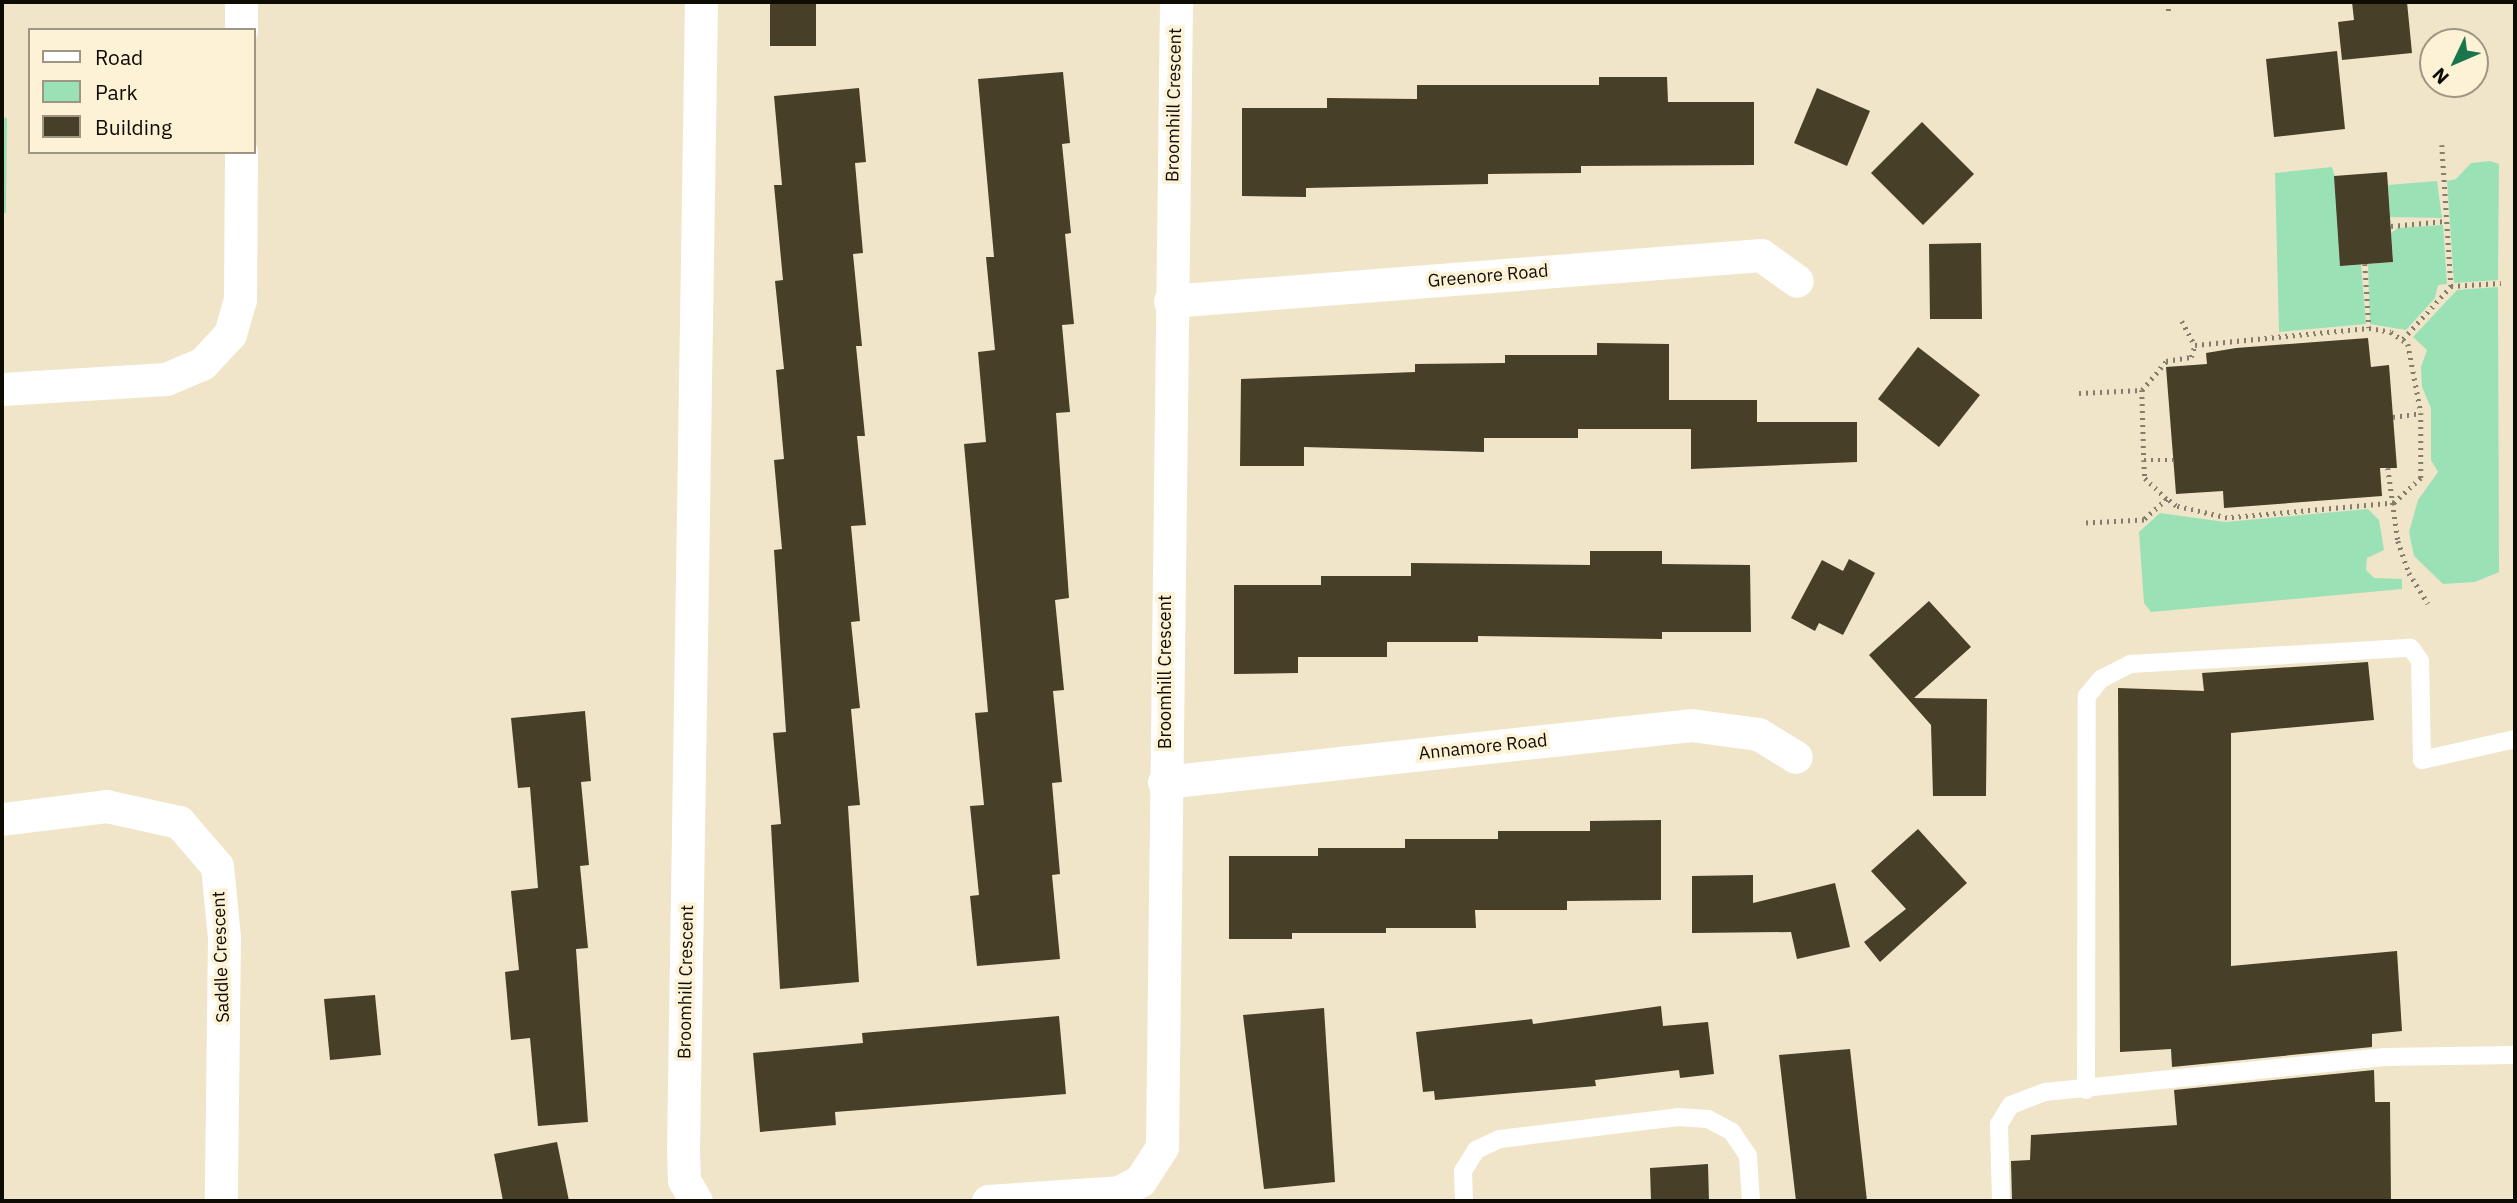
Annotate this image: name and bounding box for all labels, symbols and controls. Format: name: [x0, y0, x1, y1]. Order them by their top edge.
legend: [28, 28, 256, 154]
street label: Broomhill Crescent: [1162, 28, 1186, 182]
north arrow: [2419, 28, 2489, 98]
text: Road: [95, 43, 143, 71]
text: N: [2427, 63, 2454, 89]
text: Park: [95, 78, 138, 106]
text: Building: [95, 113, 172, 141]
street label: Greenore Road: [1427, 260, 1549, 292]
street label: Broomhill Crescent: [1154, 595, 1176, 749]
street label: Annamore Road: [1418, 729, 1548, 765]
street label: Saddle Crescent: [208, 891, 234, 1023]
street label: Broomhill Crescent: [674, 905, 698, 1059]

